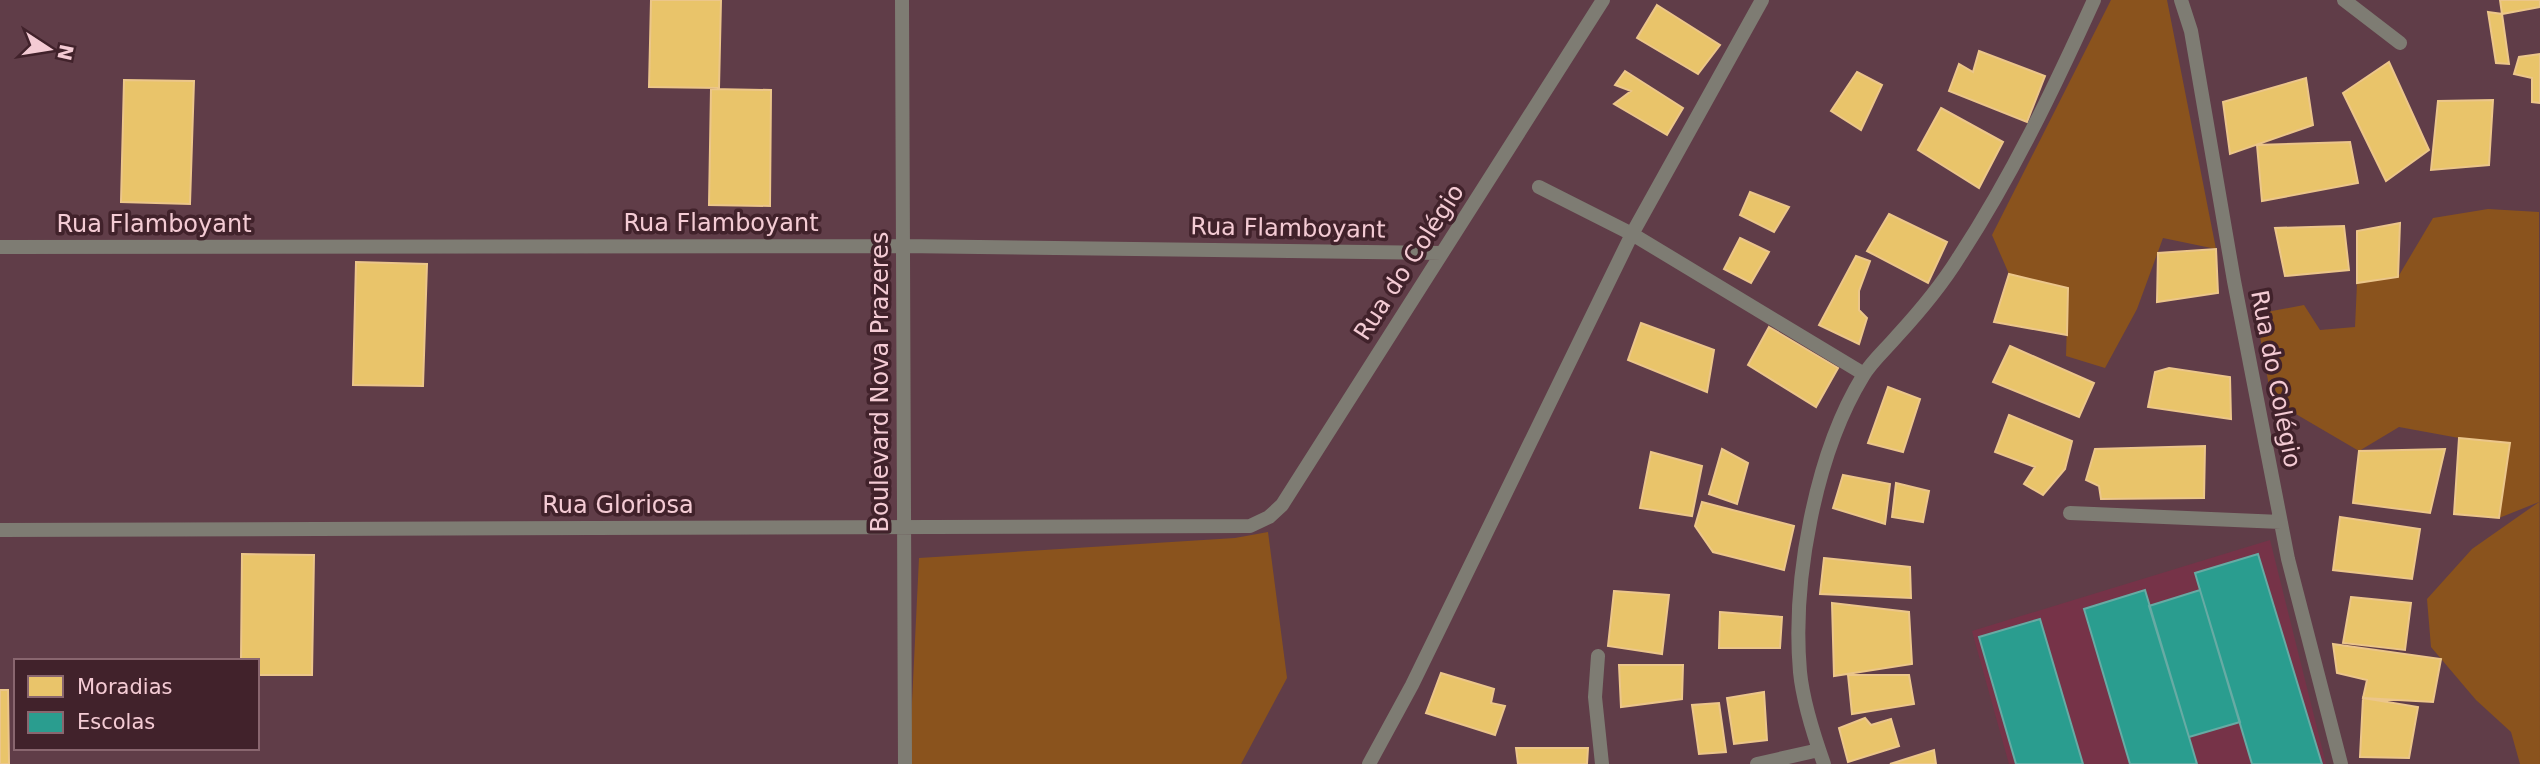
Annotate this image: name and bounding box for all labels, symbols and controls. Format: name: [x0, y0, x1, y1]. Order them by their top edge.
north arrow: [14, 14, 84, 84]
text: N: [53, 42, 78, 63]
street label: Rua do Colégio: [1348, 179, 1470, 345]
street label: Rua Flamboyant: [623, 209, 819, 237]
street label: Rua Flamboyant: [56, 210, 252, 238]
street label: Rua Flamboyant: [1190, 212, 1386, 244]
street label: Boulevard Nova Prazeres: [866, 232, 894, 532]
street label: Rua do Colégio: [2245, 288, 2307, 470]
street label: Rua Gloriosa: [542, 491, 694, 519]
legend: [14, 659, 259, 750]
text: Moradias: [77, 675, 172, 699]
text: Escolas: [77, 710, 155, 734]

